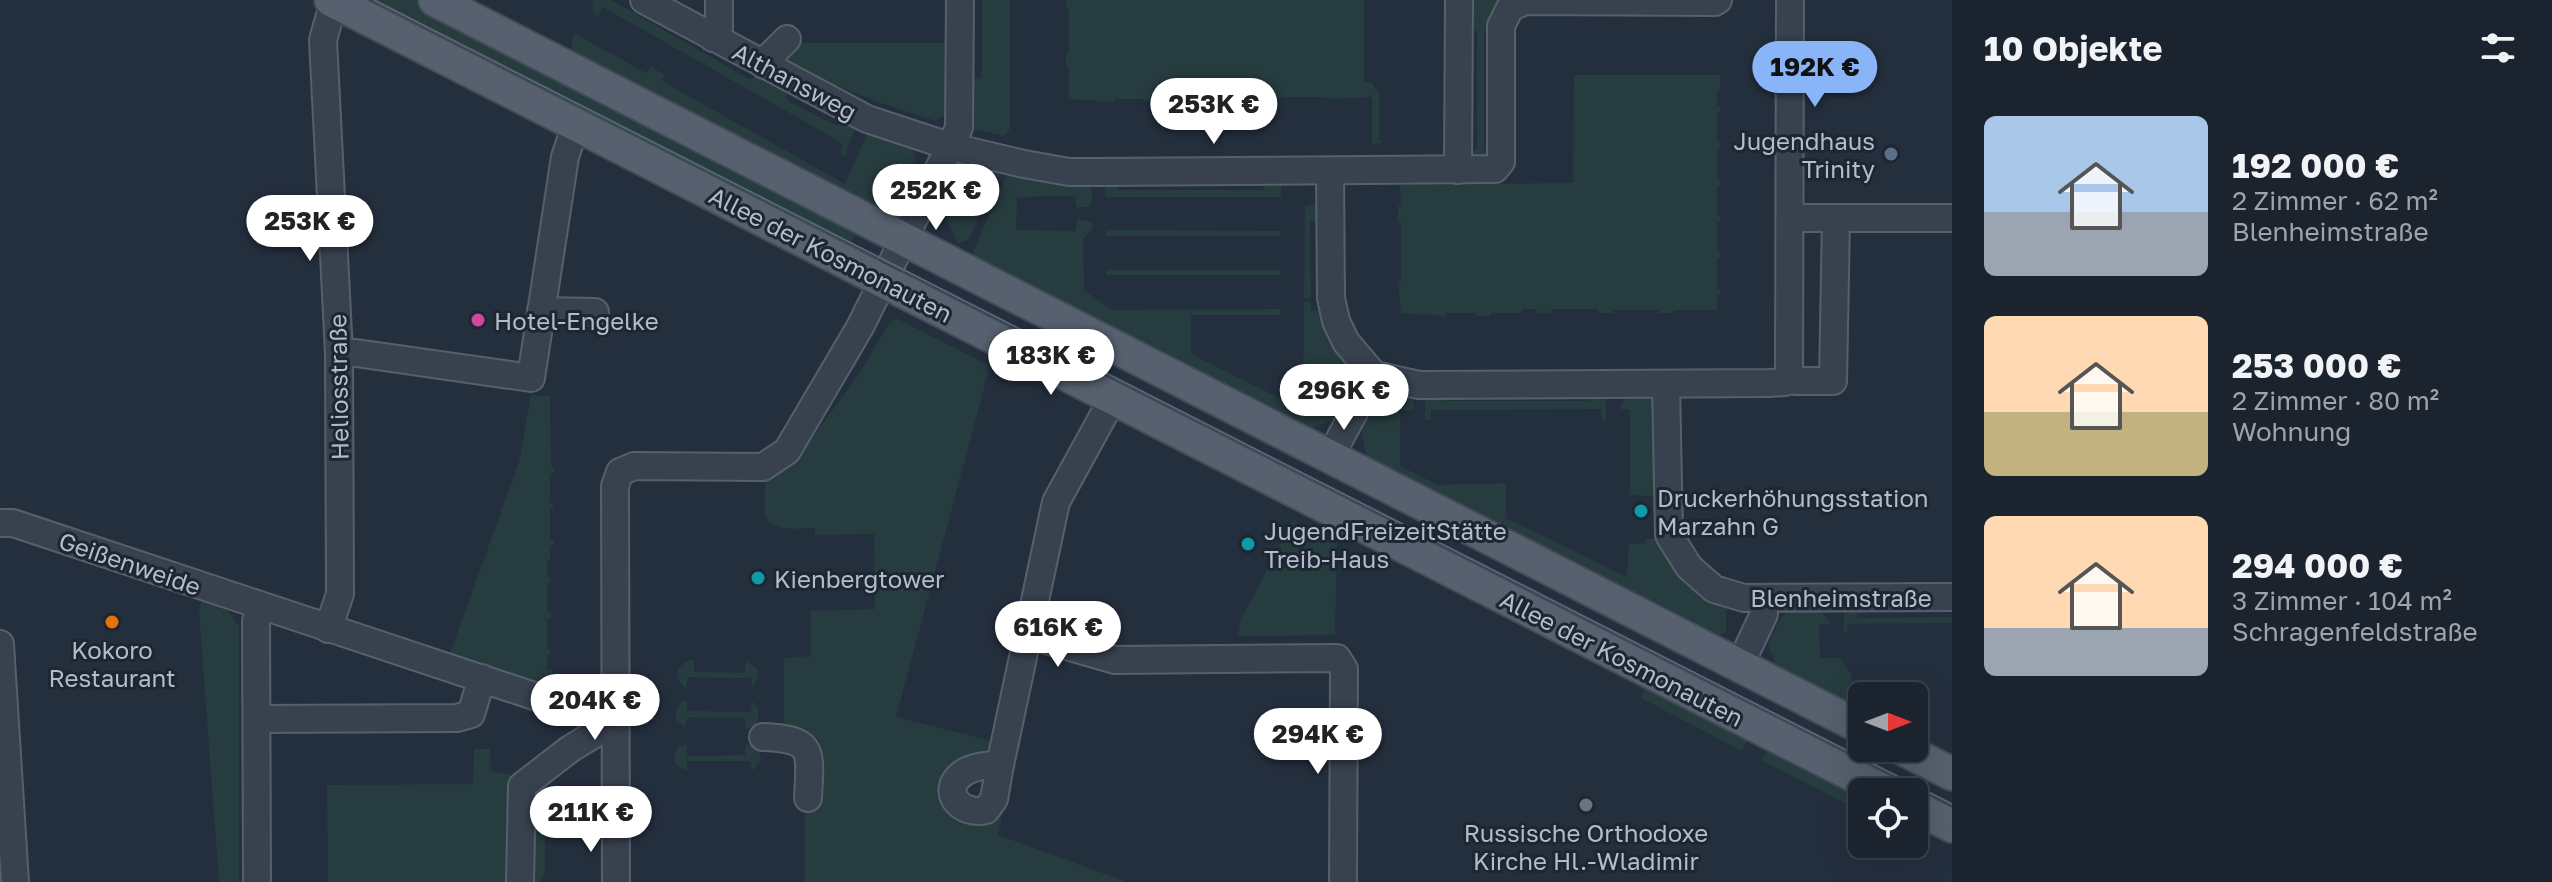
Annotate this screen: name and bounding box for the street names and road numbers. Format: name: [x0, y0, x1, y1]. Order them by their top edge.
street label: Althansweg: [728, 36, 862, 126]
street label: Allee der Kosmonauten: [705, 180, 957, 328]
street label: Heliosstraße: [322, 314, 354, 460]
street label: Geißenweide: [55, 525, 205, 601]
street label: Blenheimstraße: [1750, 583, 1932, 612]
street label: Allee der Kosmonauten: [1496, 584, 1748, 732]

